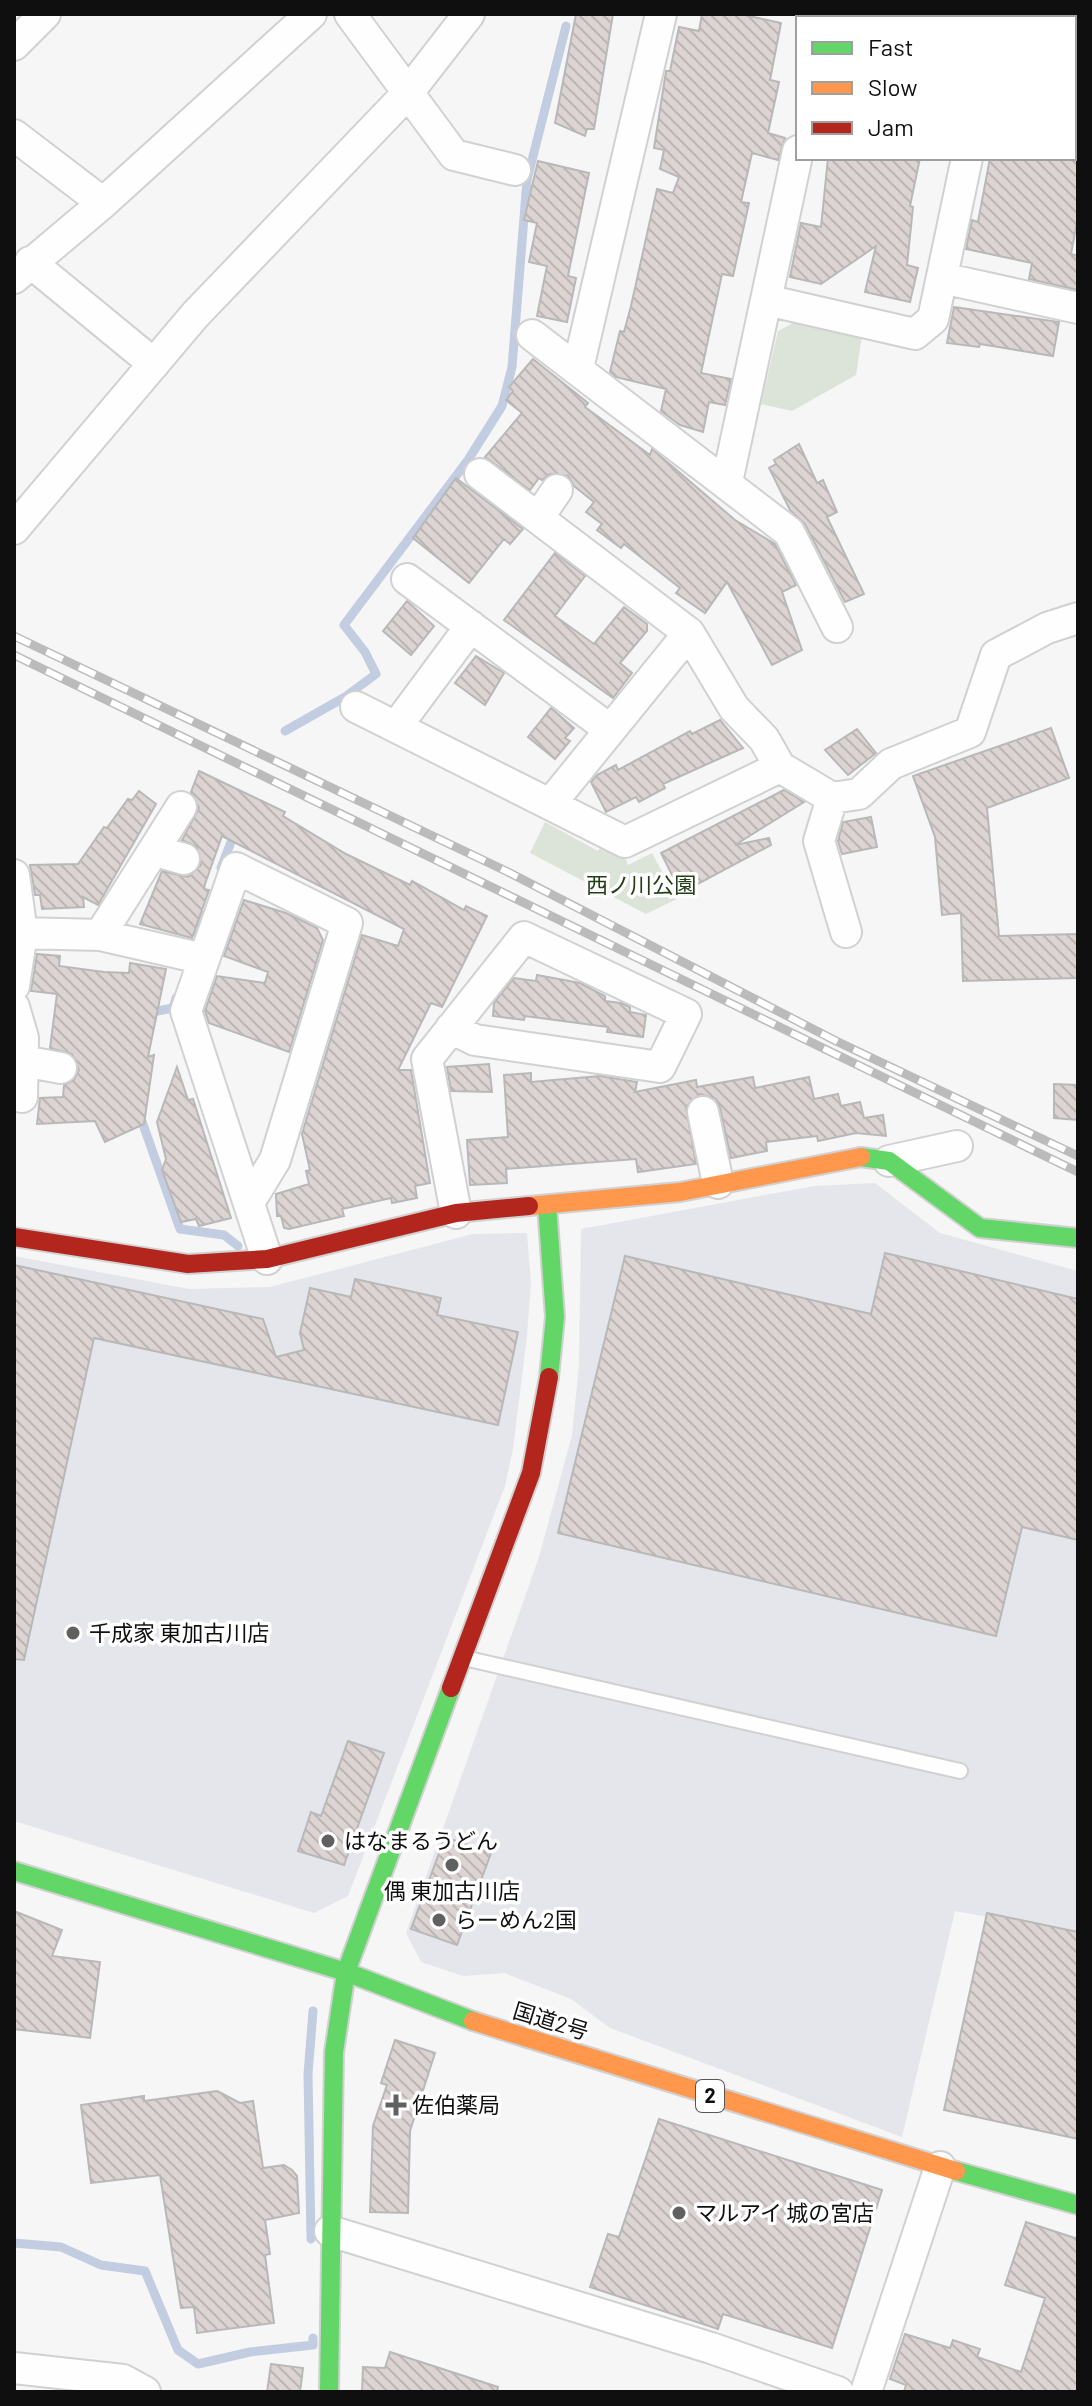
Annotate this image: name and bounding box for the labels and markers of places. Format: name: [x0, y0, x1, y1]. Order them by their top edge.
place label: 千成家 東加古川店: [89, 1619, 269, 1645]
marker: 千成家 東加古川店: [64, 1624, 82, 1642]
place label: はなまるうどん: [344, 1827, 498, 1853]
marker: はなまるうどん: [319, 1832, 337, 1850]
marker: 偶 東加古川店: [443, 1856, 461, 1874]
place label: 偶 東加古川店: [384, 1877, 520, 1903]
place label: らーめん2国: [455, 1906, 577, 1932]
marker: らーめん2国: [430, 1911, 448, 1929]
place label: 佐伯薬局: [412, 2091, 500, 2117]
marker: 佐伯薬局: [387, 2096, 405, 2114]
place label: マルアイ 城の宮店: [695, 2199, 874, 2225]
marker: マルアイ 城の宮店: [670, 2204, 688, 2222]

